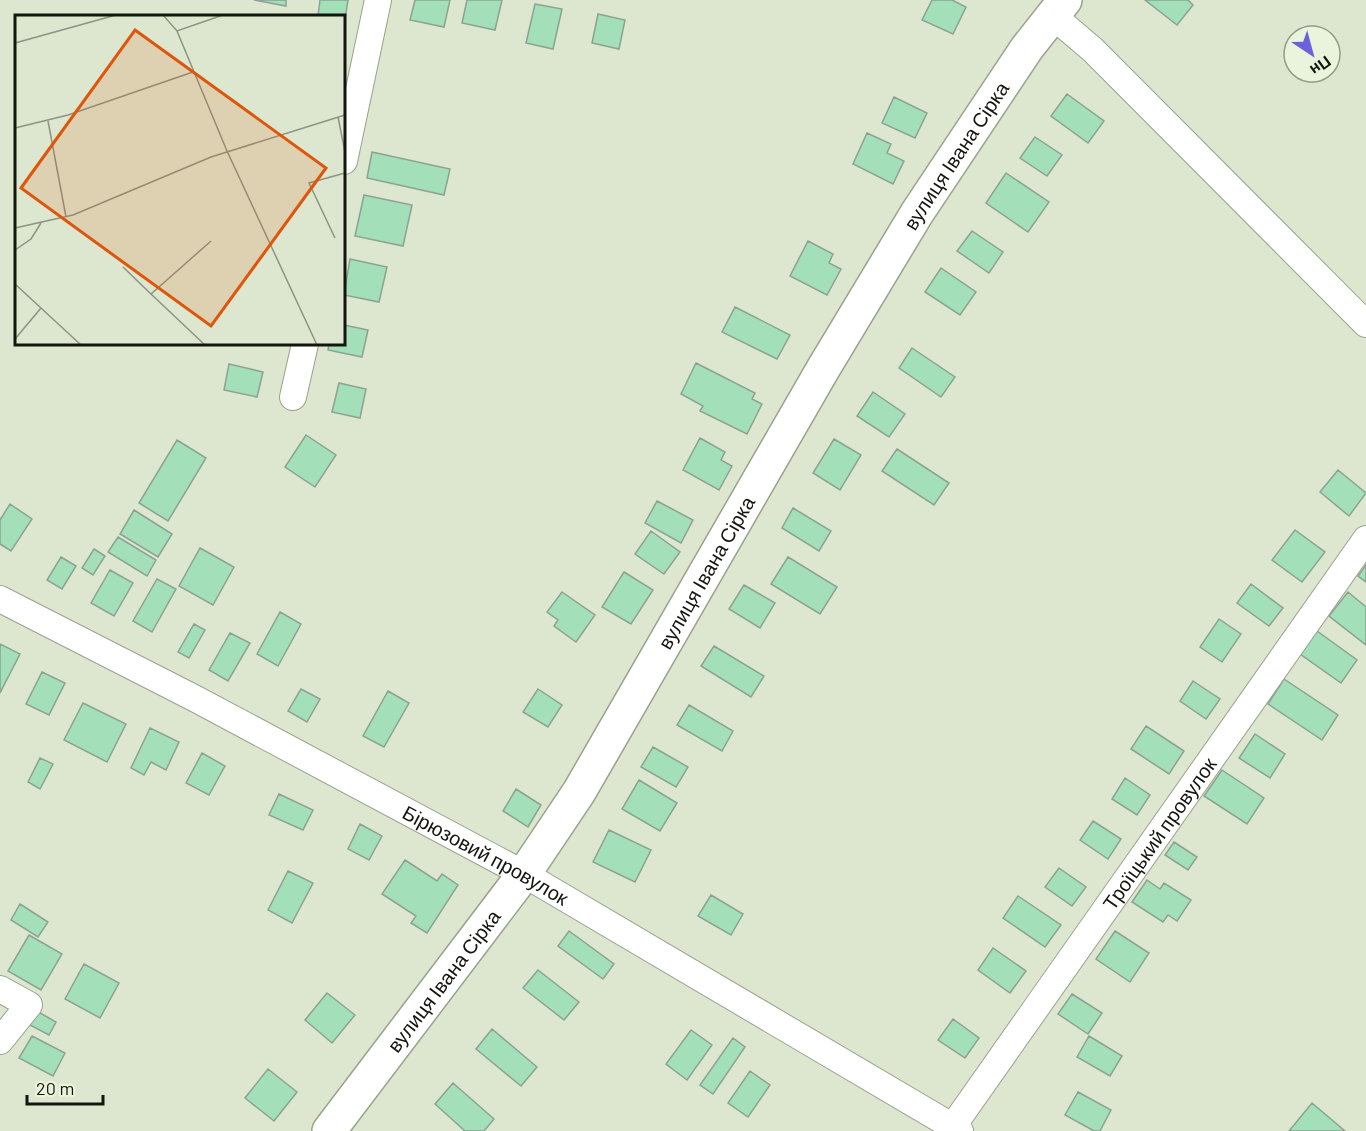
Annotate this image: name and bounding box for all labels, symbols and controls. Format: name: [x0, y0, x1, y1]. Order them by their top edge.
inset map: [15, 15, 345, 345]
north arrow: [1282, 24, 1342, 84]
text: Пн: [1307, 53, 1335, 80]
street label: вулиця Івана Сірка: [898, 76, 1014, 234]
street label: вулиця Івана Сірка: [652, 491, 760, 653]
street label: Троїцький провулок: [1097, 752, 1221, 914]
street label: Бірюзовий провулок: [399, 800, 573, 910]
street label: вулиця Івана Сірка: [382, 904, 505, 1056]
scale bar: [27, 1068, 104, 1106]
text: 20 m: [36, 1077, 74, 1099]

